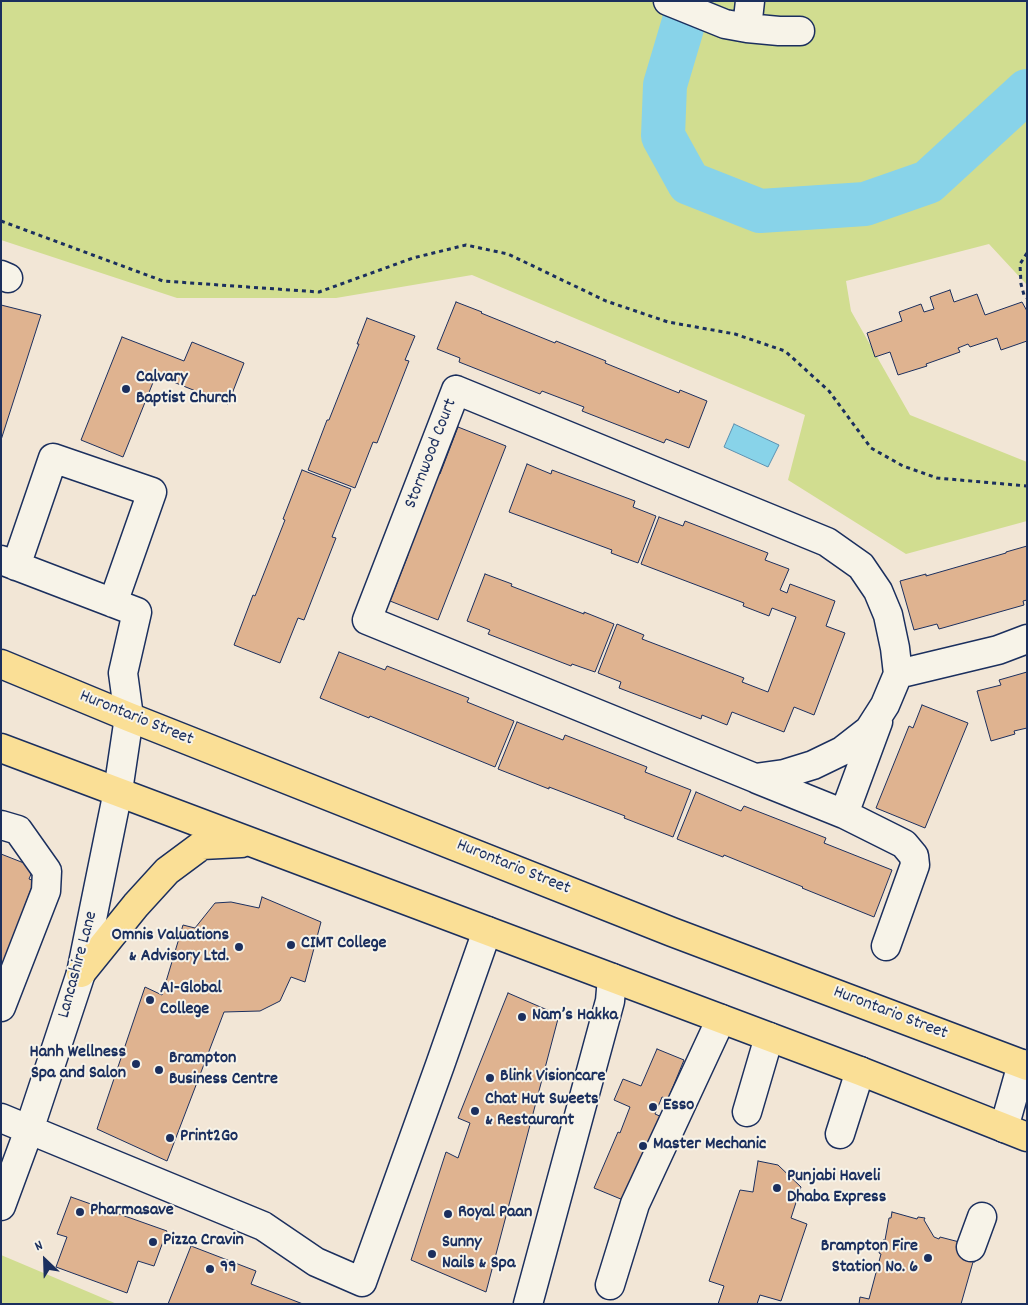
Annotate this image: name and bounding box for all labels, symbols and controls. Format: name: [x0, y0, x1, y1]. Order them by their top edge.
place label: Calvary Baptist Church: [136, 368, 237, 410]
marker: Calvary Baptist Church: [120, 383, 132, 395]
street label: Stornwood Court: [401, 396, 463, 512]
street label: Hurontario Street: [76, 686, 196, 752]
street label: Hurontario Street: [453, 835, 573, 901]
street label: Lancashire Lane: [54, 909, 104, 1021]
place label: Omnis Valuations & Advisory Ltd.: [112, 926, 229, 969]
place label: CIMT College: [301, 934, 387, 956]
marker: CIMT College: [285, 939, 297, 951]
marker: Omnis Valuations & Advisory Ltd.: [233, 941, 245, 953]
place label: A1-Global College: [160, 979, 222, 1022]
street label: Hurontario Street: [830, 982, 950, 1046]
marker: A1-Global College: [144, 994, 156, 1006]
place label: Nam’s Hakka: [532, 1006, 618, 1028]
marker: Nam’s Hakka: [516, 1011, 528, 1023]
place label: Hanh Wellness Spa and Salon: [29, 1043, 126, 1086]
place label: Brampton Business Centre: [169, 1049, 278, 1092]
marker: Hanh Wellness Spa and Salon: [130, 1058, 142, 1070]
marker: Brampton Business Centre: [153, 1064, 165, 1076]
place label: Blink Visioncare: [500, 1067, 605, 1089]
marker: Blink Visioncare: [484, 1072, 496, 1084]
place label: Chat Hut Sweets & Restaurant: [485, 1090, 599, 1132]
place label: Esso: [663, 1096, 694, 1118]
marker: Esso: [647, 1101, 659, 1113]
marker: Chat Hut Sweets & Restaurant: [469, 1105, 481, 1117]
place label: Print2Go: [180, 1127, 238, 1149]
marker: Print2Go: [164, 1132, 176, 1144]
place label: Master Mechanic: [653, 1135, 766, 1157]
marker: Master Mechanic: [637, 1140, 649, 1152]
place label: Punjabi Haveli Dhaba Express: [787, 1167, 886, 1210]
marker: Punjabi Haveli Dhaba Express: [771, 1182, 783, 1194]
place label: Pharmasave: [90, 1201, 174, 1223]
place label: Royal Paan: [458, 1203, 532, 1225]
marker: Pharmasave: [74, 1206, 86, 1218]
marker: Royal Paan: [442, 1208, 454, 1220]
place label: Pizza Cravin: [163, 1231, 244, 1253]
place label: Sunny Nails & Spa: [442, 1233, 515, 1276]
north arrow: [20, 1235, 70, 1285]
text: N: [32, 1236, 46, 1257]
marker: Pizza Cravin: [147, 1236, 159, 1248]
place label: Brampton Fire Station No. 6: [821, 1237, 918, 1280]
marker: Sunny Nails & Spa: [426, 1248, 438, 1260]
marker: Brampton Fire Station No. 6: [922, 1252, 934, 1264]
place label: 99: [220, 1258, 236, 1280]
marker: 99: [204, 1263, 216, 1275]

